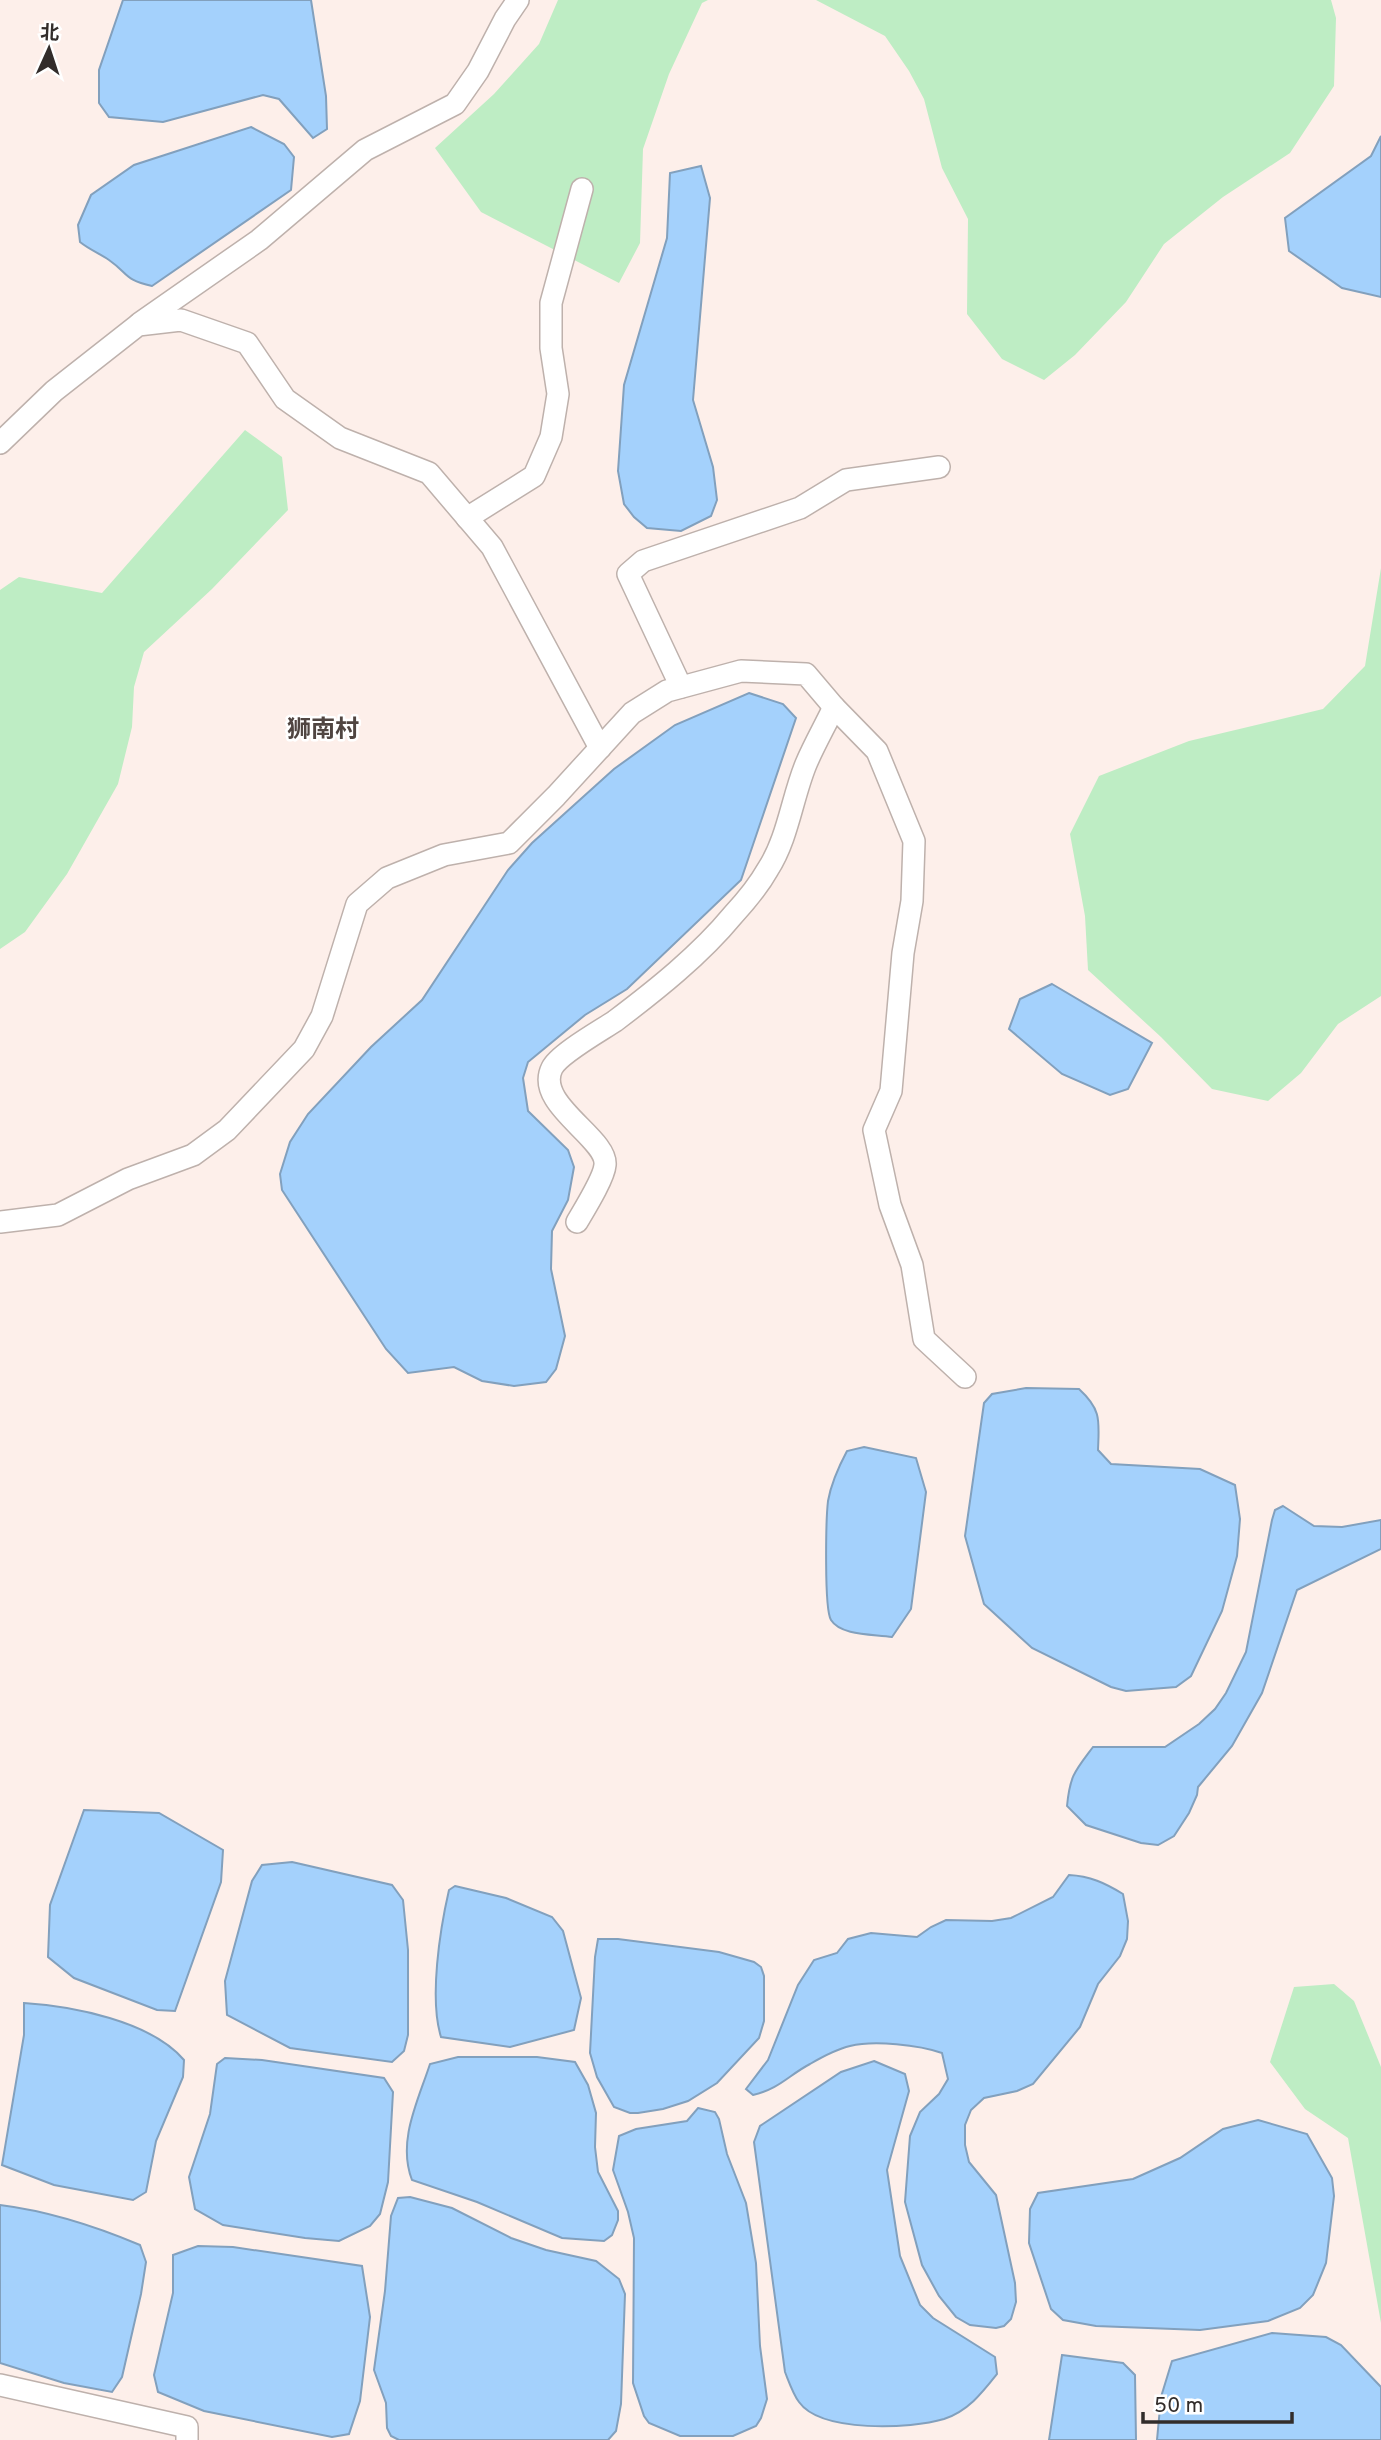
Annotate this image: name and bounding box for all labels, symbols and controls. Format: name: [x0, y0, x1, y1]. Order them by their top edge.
north arrow: [14, 14, 84, 84]
text: 北: [40, 22, 60, 47]
district label: 狮南村: [287, 716, 359, 746]
scale bar: [1143, 2380, 1292, 2424]
text: 50 m: [1154, 2393, 1203, 2420]

